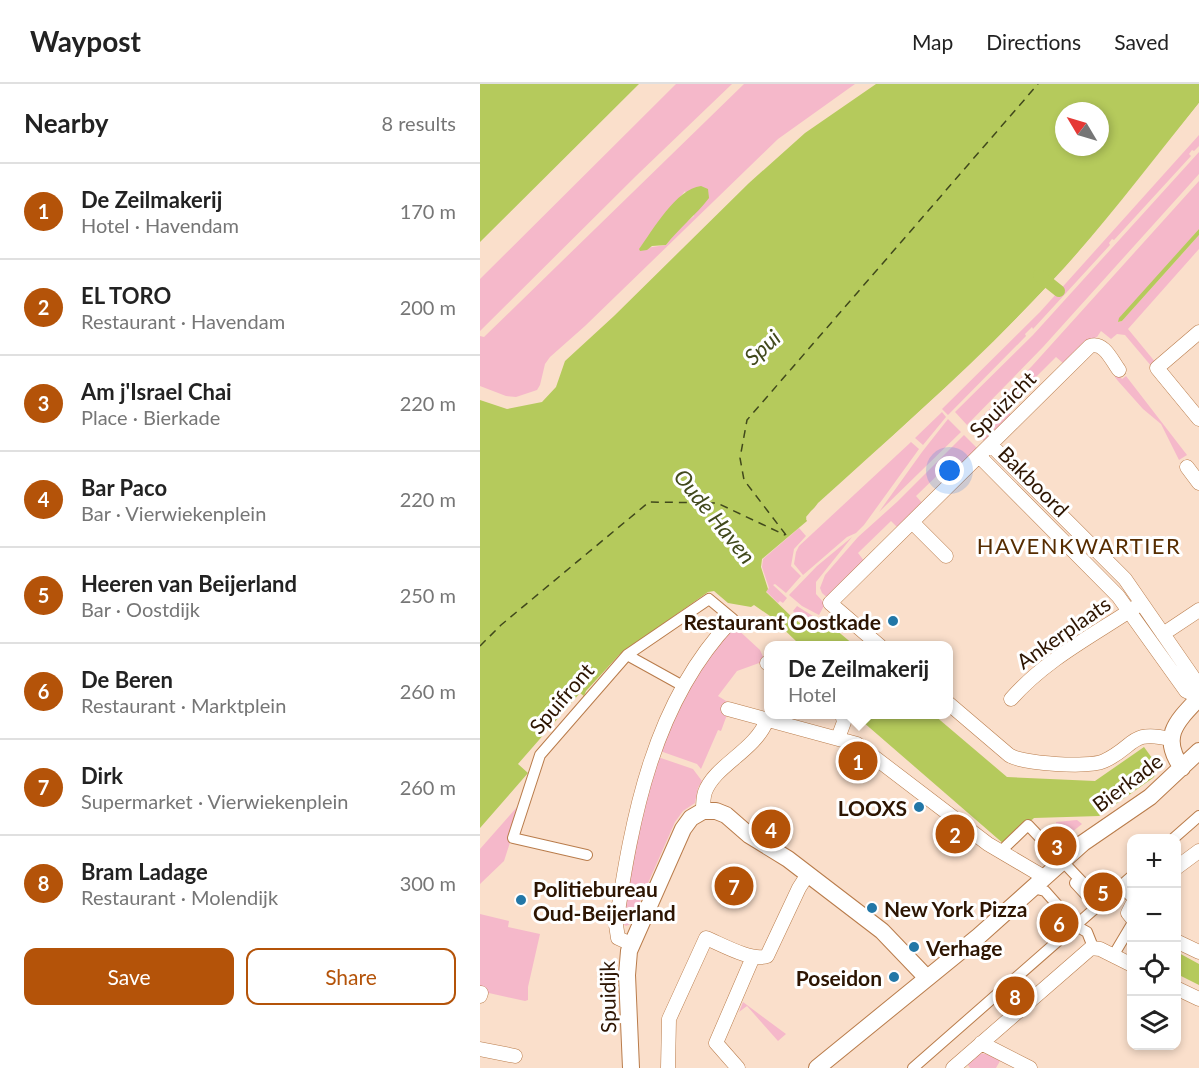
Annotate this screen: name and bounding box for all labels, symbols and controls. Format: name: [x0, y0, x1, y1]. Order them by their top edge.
text: Waypost: [30, 24, 141, 58]
text: Map: [912, 29, 953, 54]
text: Directions: [986, 29, 1081, 54]
text: Saved: [1114, 29, 1169, 54]
north arrow: [1055, 102, 1109, 156]
text: Nearby: [24, 107, 109, 139]
text: 8 results: [381, 111, 456, 135]
text: De Zeilmakerij: [81, 186, 222, 213]
text: 1: [38, 199, 49, 223]
text: 170 m: [400, 199, 456, 223]
text: Hotel · Havendam: [81, 213, 239, 237]
text: EL TORO: [81, 282, 171, 309]
text: 2: [38, 295, 49, 319]
text: 200 m: [400, 295, 456, 319]
text: Restaurant · Havendam: [81, 309, 285, 333]
water label: Spui: [738, 324, 786, 370]
street label: Spuizicht: [964, 365, 1041, 442]
text: Am j'Israel Chai: [81, 378, 232, 405]
text: 3: [38, 391, 49, 415]
text: 220 m: [400, 391, 456, 415]
text: Place · Bierkade: [81, 405, 220, 429]
street label: Bakboord: [994, 441, 1074, 521]
your location: [935, 456, 964, 485]
water label: Oude Haven: [669, 463, 761, 569]
text: Bar Paco: [81, 474, 167, 501]
text: 4: [38, 487, 49, 511]
text: 220 m: [400, 487, 456, 511]
text: Bar · Vierwiekenplein: [81, 501, 266, 525]
district label: HAVENKWARTIER: [977, 532, 1181, 559]
text: Heeren van Beijerland: [81, 570, 297, 597]
text: 5: [38, 583, 49, 607]
text: 250 m: [400, 583, 456, 607]
street label: Ankerplaats: [1011, 591, 1115, 673]
text: Bar · Oostdijk: [81, 597, 200, 621]
place label: Restaurant Oostkade: [684, 609, 881, 634]
marker: Restaurant Oostkade: [886, 614, 900, 628]
popup: [764, 641, 953, 719]
text: De Zeilmakerij: [788, 655, 929, 682]
street label: Spuifront: [524, 657, 599, 738]
text: De Beren: [81, 666, 173, 693]
text: 6: [38, 679, 49, 703]
text: 260 m: [400, 679, 456, 703]
text: Hotel: [788, 682, 836, 706]
text: Restaurant · Marktplein: [81, 693, 286, 717]
pin: 1: [838, 738, 878, 784]
street label: Bierkade: [1087, 748, 1167, 816]
text: Dirk: [81, 762, 123, 789]
text: 7: [38, 775, 49, 799]
text: 260 m: [400, 775, 456, 799]
text: Supermarket · Vierwiekenplein: [81, 789, 349, 813]
place label: LOOXS: [838, 795, 907, 820]
marker: LOOXS: [912, 800, 926, 814]
pin: 4: [752, 806, 790, 852]
pin: 2: [936, 812, 974, 856]
pin: 3: [1038, 824, 1076, 868]
map controls: [1127, 834, 1181, 1050]
button: +: [1127, 834, 1181, 888]
text: Bram Ladage: [81, 858, 208, 885]
pin: 7: [714, 864, 754, 908]
pin: 5: [1084, 870, 1122, 914]
text: 8: [38, 871, 49, 895]
text: 300 m: [400, 871, 456, 895]
place label: Politiebureau Oud-Beijerland: [533, 876, 676, 925]
text: Restaurant · Molendijk: [81, 885, 278, 909]
button: −: [1127, 888, 1181, 942]
marker: Politiebureau Oud-Beijerland: [514, 893, 528, 907]
place label: New York Pizza: [884, 896, 1027, 921]
pin: 6: [1040, 900, 1078, 946]
marker: New York Pizza: [865, 901, 879, 915]
place label: Verhage: [925, 935, 1003, 960]
marker: Verhage: [907, 940, 921, 954]
button: locate: [1127, 942, 1181, 996]
button: Save: [24, 948, 234, 1005]
button: Share: [246, 948, 456, 1005]
street label: Spuidijk: [594, 960, 620, 1033]
place label: Poseidon: [796, 965, 882, 990]
marker: Poseidon: [887, 970, 901, 984]
pin: 8: [996, 974, 1034, 1018]
button: layers: [1127, 996, 1181, 1050]

